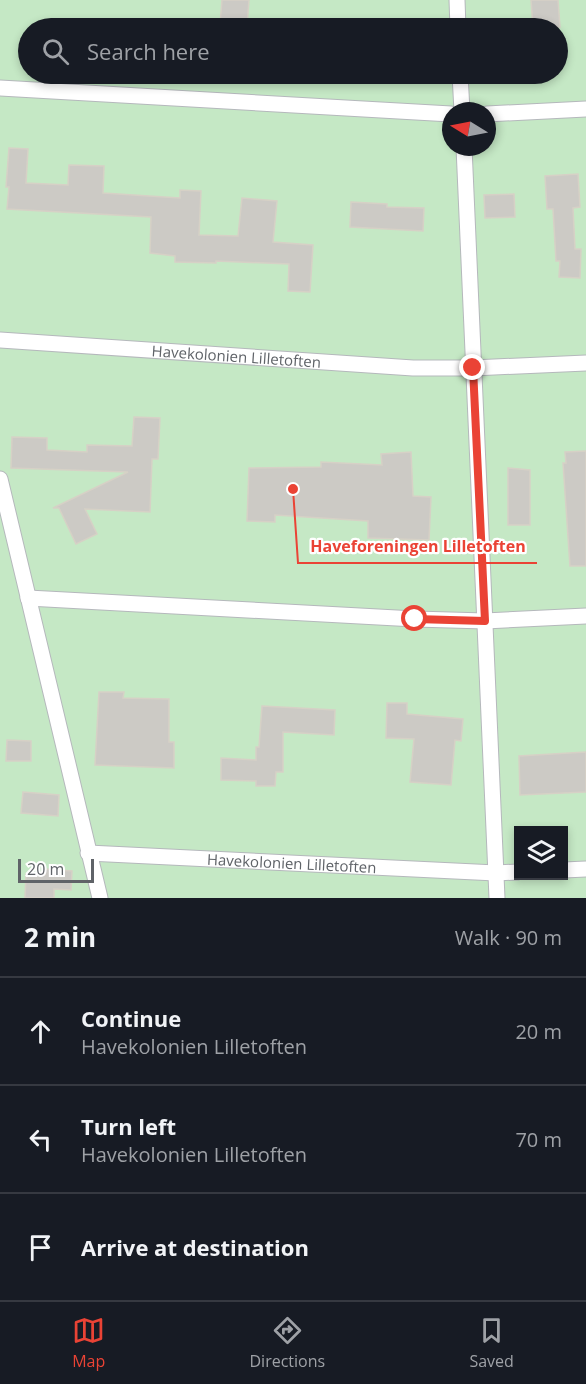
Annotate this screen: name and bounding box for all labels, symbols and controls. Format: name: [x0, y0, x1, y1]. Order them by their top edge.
search box: [18, 18, 568, 84]
icon: search: [39, 35, 72, 68]
text: Search here: [87, 36, 210, 66]
north arrow: [442, 102, 496, 156]
street label: Havekolonien Lilletoften: [151, 340, 322, 372]
route end: [459, 354, 485, 380]
callout: Haveforeningen Lilletoften: [298, 529, 537, 563]
text: Haveforeningen Lilletoften: [310, 535, 526, 557]
route start: [401, 605, 427, 631]
map controls: [514, 826, 568, 880]
button: layers: [514, 826, 568, 880]
street label: Havekolonien Lilletoften: [206, 849, 377, 877]
scale bar: [18, 856, 94, 884]
text: 20 m: [27, 858, 64, 880]
text: 2 min: [24, 919, 96, 955]
text: Walk · 90 m: [455, 924, 562, 951]
text: Continue: [81, 1003, 181, 1033]
icon: ahead: [24, 1015, 57, 1048]
text: 20 m: [515, 1018, 562, 1045]
text: Havekolonien Lilletoften: [81, 1033, 307, 1060]
text: Turn left: [81, 1111, 176, 1141]
icon: left: [24, 1123, 57, 1156]
text: 70 m: [515, 1126, 562, 1153]
text: Havekolonien Lilletoften: [81, 1141, 307, 1168]
icon: arrive: [24, 1231, 57, 1264]
text: Arrive at destination: [81, 1232, 309, 1262]
tab: Map: [72, 1314, 105, 1372]
tab: Directions: [250, 1314, 325, 1372]
tab: Saved: [469, 1314, 514, 1372]

